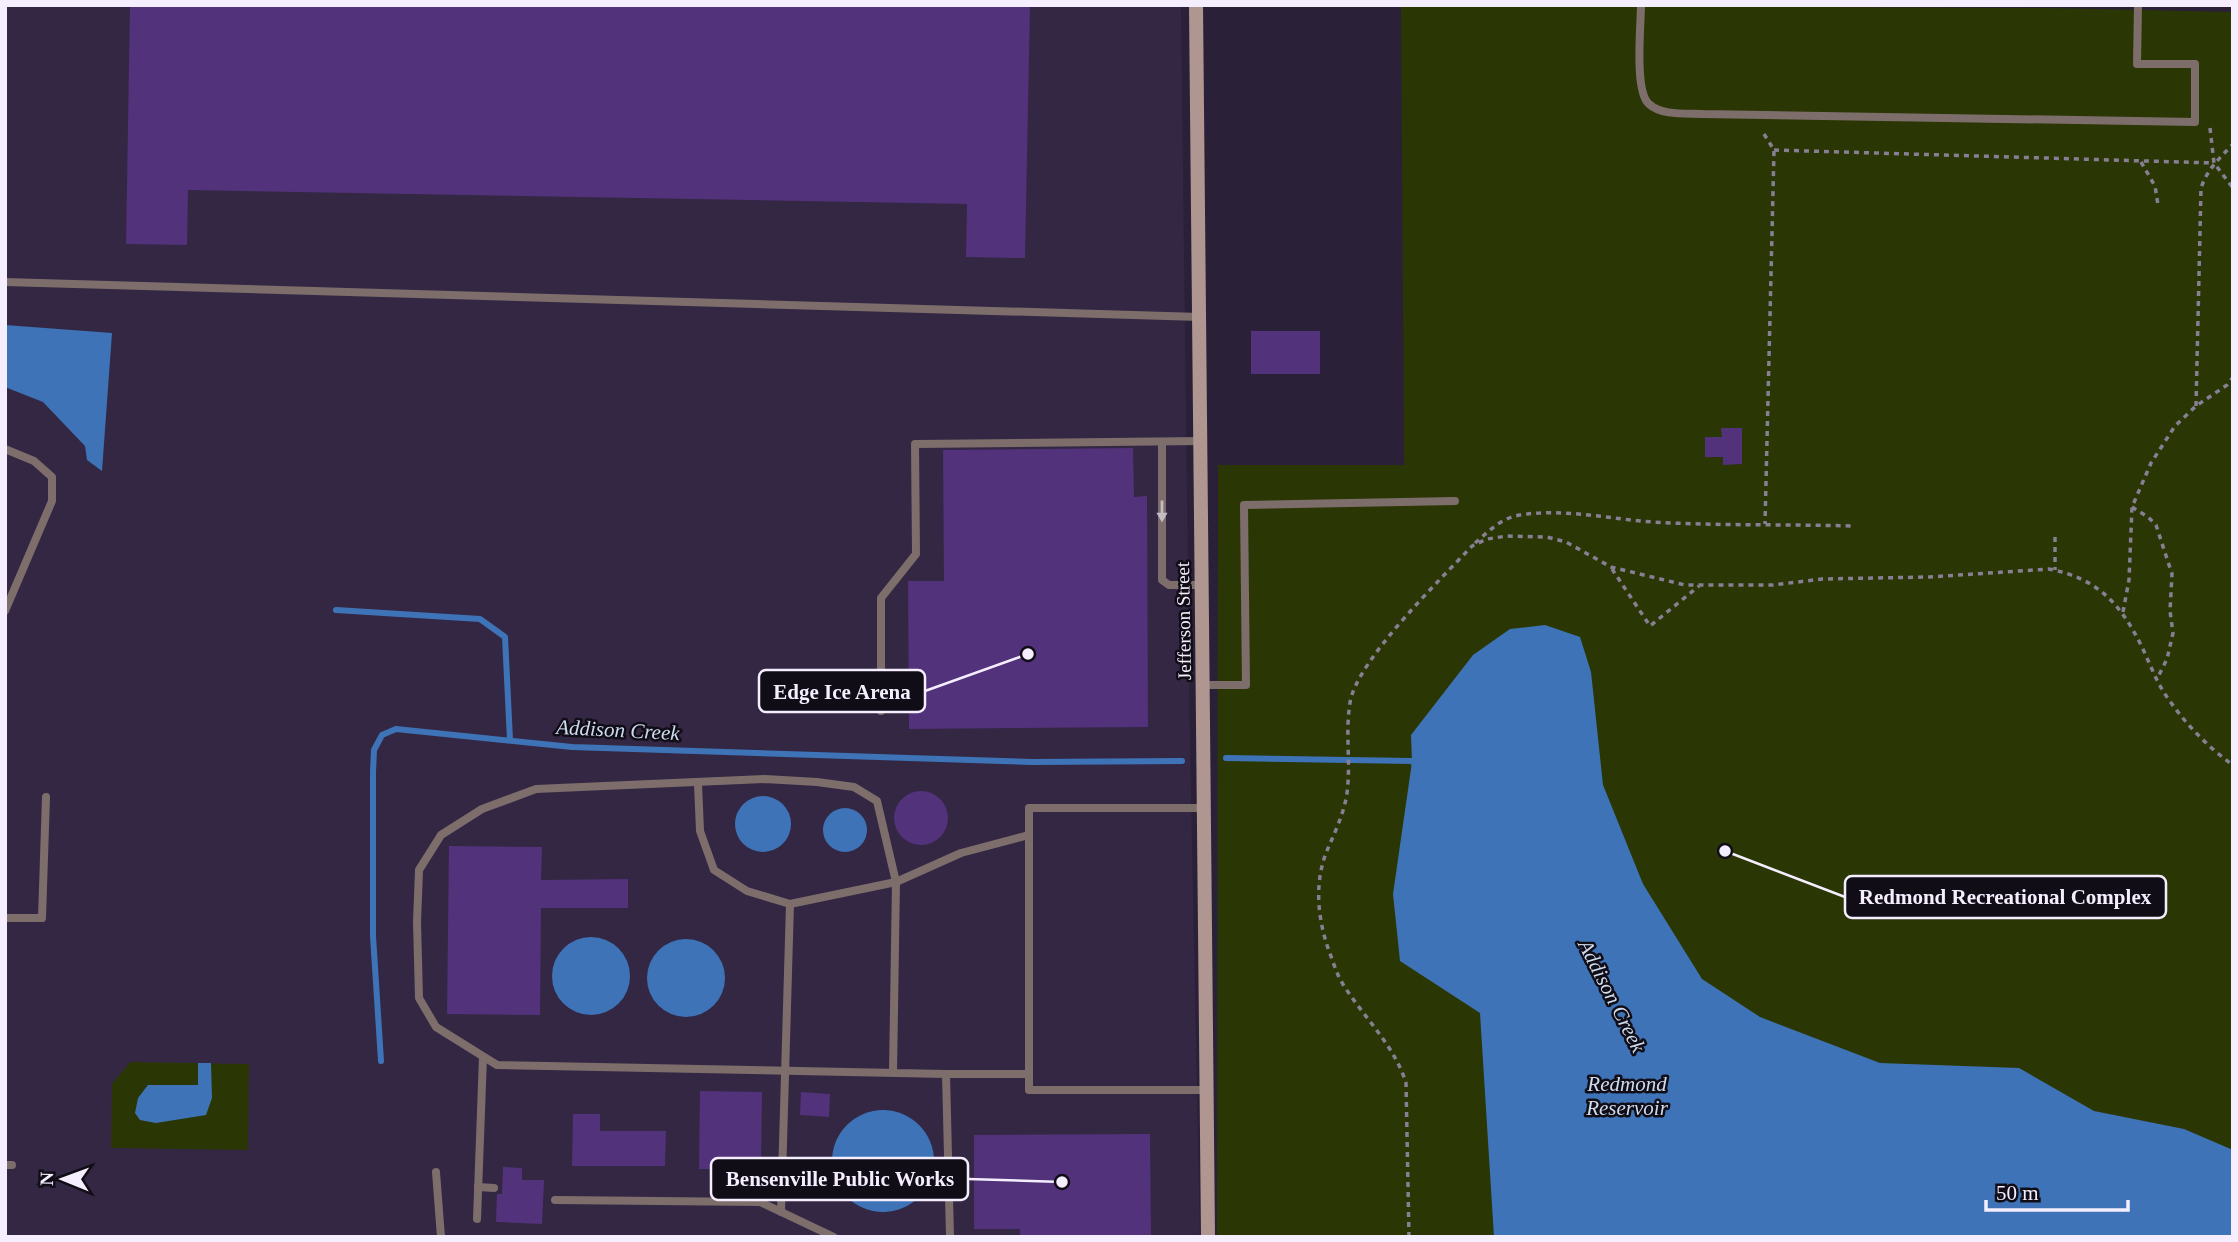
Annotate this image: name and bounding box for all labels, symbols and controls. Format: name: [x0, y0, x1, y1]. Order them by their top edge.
one-way arrow: [1156, 500, 1168, 522]
street label: Jefferson Street: [1172, 561, 1195, 680]
callout: Edge Ice Arena: [759, 670, 925, 712]
text: Edge Ice Arena: [773, 680, 911, 704]
water label: Addison Creek: [554, 715, 681, 745]
callout: Redmond Recreational Complex: [1845, 876, 2166, 918]
text: Redmond Recreational Complex: [1859, 885, 2152, 909]
water label: Addison Creek: [1572, 934, 1651, 1057]
water label: Redmond Reservoir: [1585, 1072, 1669, 1120]
north arrow: [28, 1144, 98, 1214]
callout: Bensenville Public Works: [711, 1158, 968, 1200]
text: Bensenville Public Works: [726, 1167, 954, 1191]
scale bar: [1986, 1168, 2128, 1212]
text: N: [36, 1171, 57, 1186]
text: 50 m: [1996, 1181, 2039, 1205]

